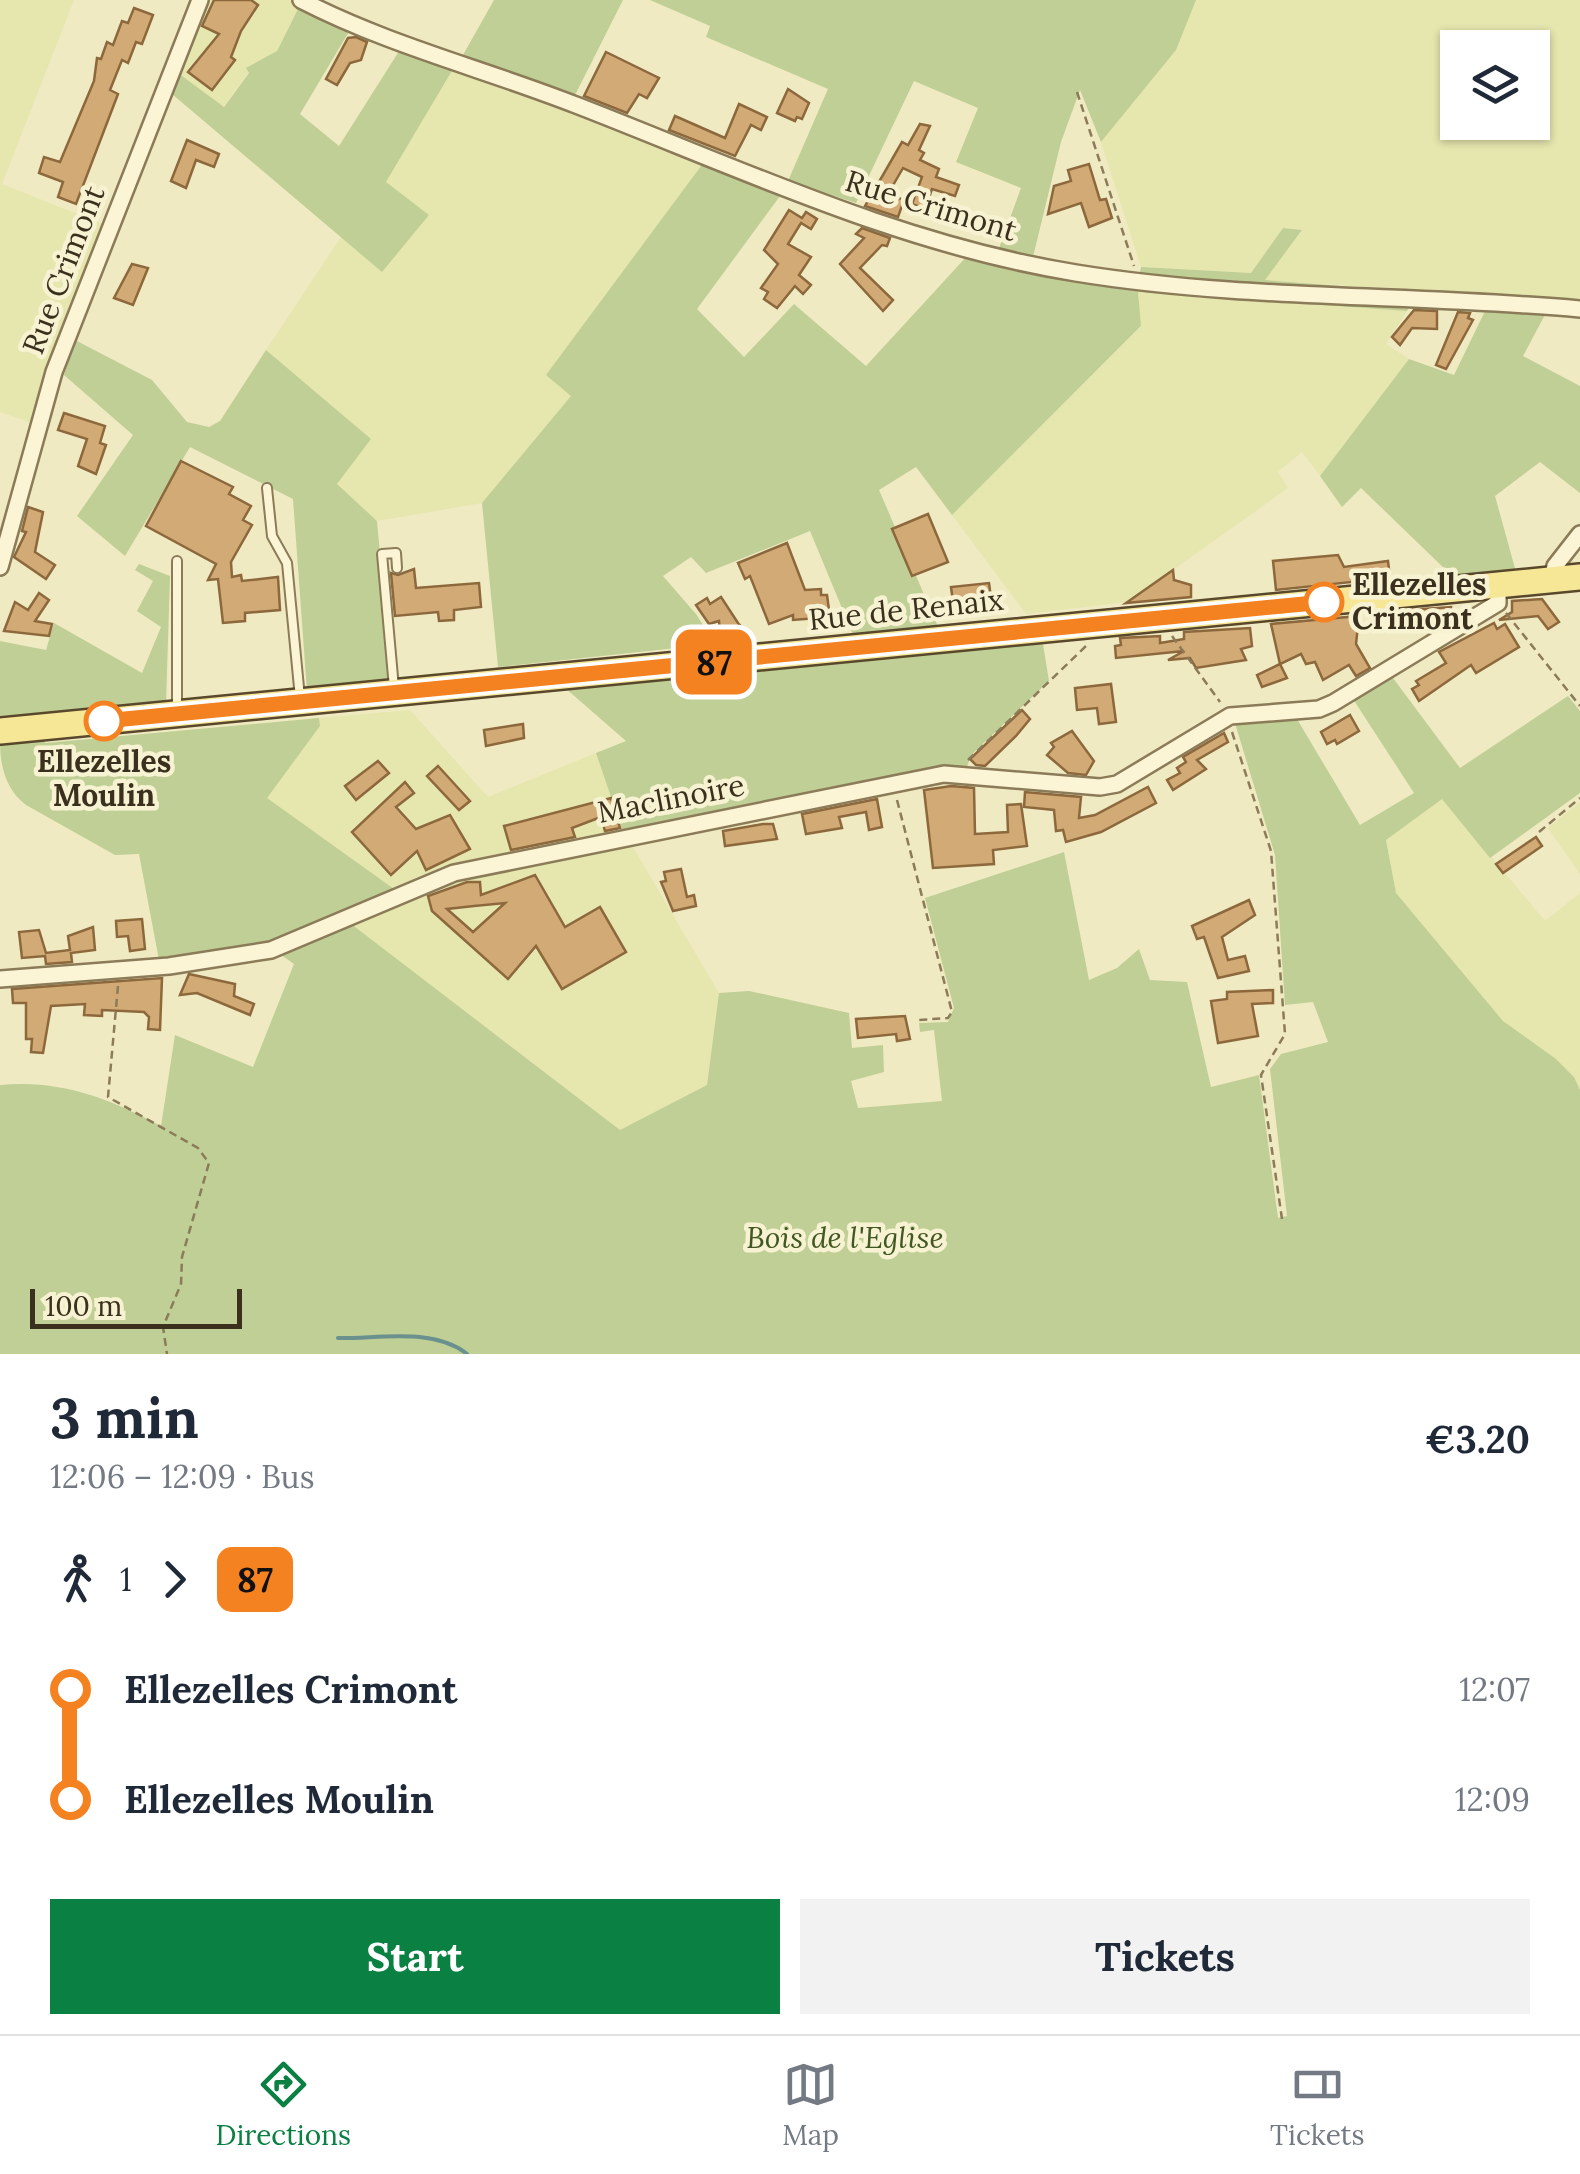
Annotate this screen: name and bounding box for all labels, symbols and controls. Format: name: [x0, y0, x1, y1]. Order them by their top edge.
map controls: [1440, 30, 1550, 140]
button: layers: [1440, 30, 1550, 140]
street label: Rue Crimont: [841, 161, 1022, 249]
street label: Rue Crimont: [14, 180, 113, 359]
place label: Ellezelles Crimont: [1352, 565, 1487, 637]
street label: Rue de Renaix: [806, 580, 1005, 638]
marker: Ellezelles Crimont: [1305, 583, 1343, 621]
line badge: 87: [669, 630, 759, 694]
text: 87: [696, 640, 732, 685]
marker: Ellezelles Moulin: [85, 702, 123, 740]
place label: Ellezelles Moulin: [37, 742, 171, 814]
street label: Maclinoire: [594, 765, 747, 831]
park label: Bois de l'Eglise: [746, 1218, 944, 1256]
scale bar: [30, 1284, 242, 1328]
text: 100 m: [45, 1288, 122, 1324]
text: 3 min: [50, 1383, 199, 1453]
text: €3.20: [1425, 1415, 1530, 1463]
text: 12:06 – 12:09 · Bus: [50, 1456, 315, 1497]
icon: walk: [50, 1552, 105, 1607]
icon: forward: [147, 1552, 202, 1607]
text: 87: [237, 1557, 273, 1602]
text: 1: [120, 1559, 132, 1600]
text: Ellezelles Crimont: [124, 1665, 457, 1713]
text: 12:07: [1459, 1669, 1530, 1710]
text: Ellezelles Moulin: [124, 1775, 434, 1823]
text: 12:09: [1455, 1779, 1530, 1820]
button: Start: [50, 1899, 780, 2014]
button: Tickets: [800, 1899, 1530, 2014]
tab: Directions: [216, 2057, 351, 2153]
tab: Map: [782, 2057, 839, 2153]
tab: Tickets: [1270, 2057, 1364, 2153]

